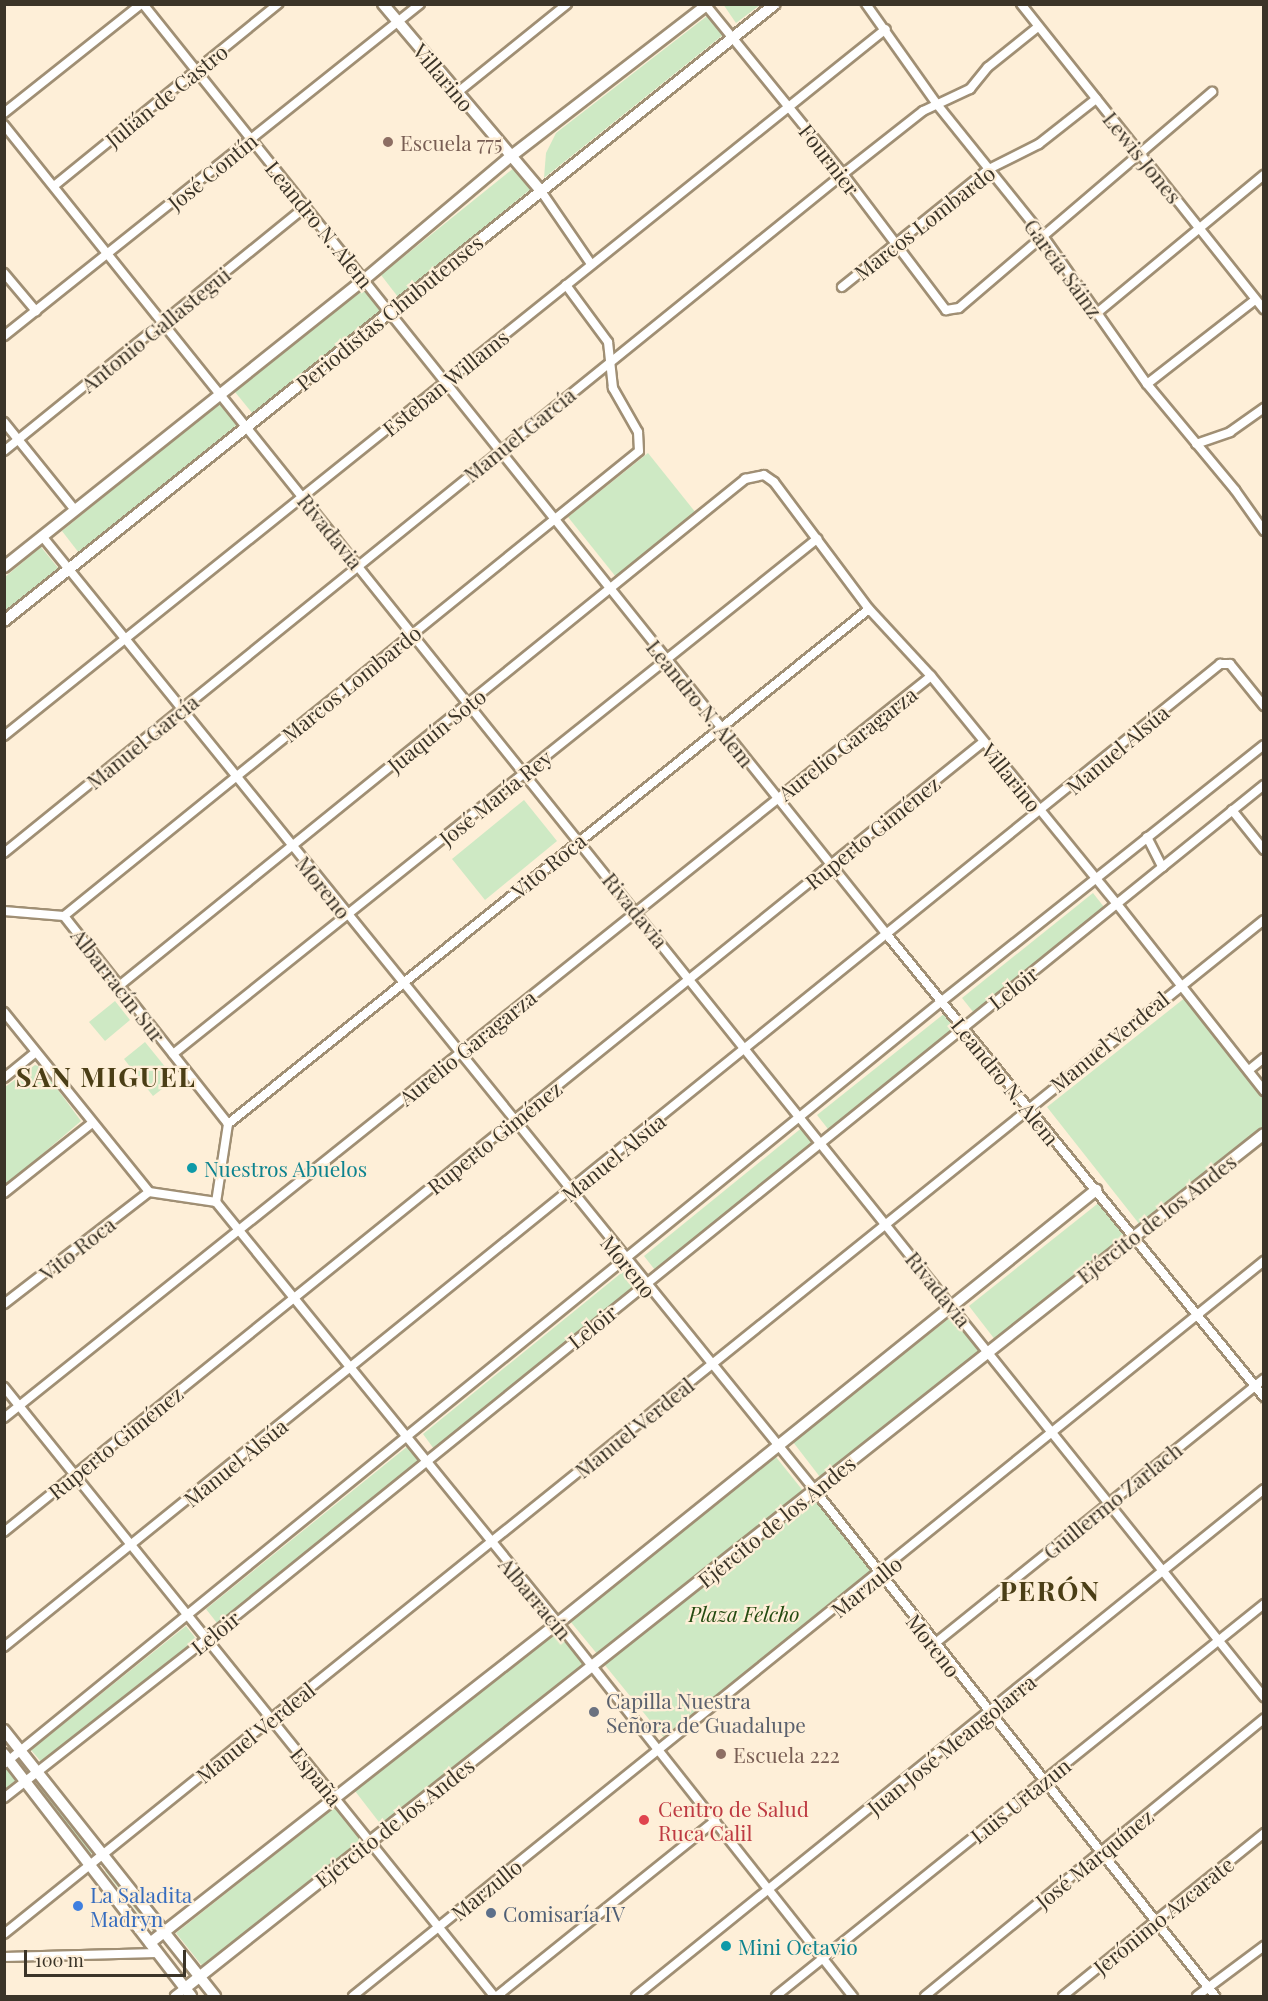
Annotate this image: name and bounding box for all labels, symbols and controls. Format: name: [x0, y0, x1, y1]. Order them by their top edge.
street label: Julián de Castro: [100, 38, 232, 152]
street label: Villarino: [408, 38, 480, 116]
street label: Lewis Jones: [1098, 106, 1188, 208]
street label: Fournier: [794, 118, 866, 200]
street label: José Contín: [162, 127, 262, 215]
place label: Escuela 775: [400, 129, 503, 155]
marker: Escuela 775: [381, 135, 395, 149]
street label: Leandro N. Alem: [261, 155, 379, 293]
street label: Marcos Lombardo: [849, 159, 999, 285]
street label: García Sáinz: [1020, 213, 1108, 323]
street label: Periodistas Chubutenses: [291, 229, 487, 395]
street label: Antonio Gallastegui: [75, 261, 235, 397]
street label: Esteban Willams: [377, 323, 513, 441]
street label: Manuel García: [458, 381, 580, 487]
street label: Rivadavia: [293, 488, 369, 574]
street label: Marcos Lombardo: [277, 619, 425, 747]
street label: Leandro N. Alem: [642, 634, 760, 772]
street label: Aurelio Garagarza: [773, 681, 921, 805]
street label: Juaquín Soto: [382, 683, 490, 777]
street label: Manuel García: [81, 688, 203, 794]
street label: Manuel Alsúa: [1060, 699, 1174, 799]
street label: Villarino: [977, 738, 1047, 816]
street label: José María Rey: [434, 744, 556, 850]
street label: Ruperto Giménez: [800, 770, 944, 894]
street label: Vito Roca: [506, 827, 590, 903]
street label: Moreno: [291, 851, 357, 923]
street label: Rivadavia: [598, 867, 674, 953]
street label: Albarracín Sur: [67, 923, 171, 1047]
street label: Leloir: [983, 960, 1043, 1014]
street label: Aurelio Garagarza: [393, 984, 541, 1110]
street label: Manuel Verdeal: [1044, 985, 1174, 1097]
street label: Leandro N. Alem: [947, 1012, 1065, 1150]
district label: SAN MIGUEL: [16, 1061, 196, 1093]
street label: Ruperto Giménez: [422, 1075, 566, 1199]
street label: Manuel Alsúa: [556, 1107, 670, 1207]
street label: Ejército de los Andes: [1071, 1148, 1241, 1288]
place label: Nuestros Abuelos: [204, 1155, 368, 1181]
marker: Nuestros Abuelos: [185, 1161, 199, 1175]
street label: Vito Roca: [34, 1211, 120, 1285]
street label: Moreno: [596, 1230, 662, 1302]
street label: Rivadavia: [901, 1246, 977, 1332]
street label: Leloir: [562, 1299, 622, 1353]
street label: Manuel Verdeal: [569, 1371, 699, 1483]
street label: Ruperto Giménez: [43, 1380, 187, 1504]
street label: Manuel Alsúa: [178, 1412, 292, 1512]
street label: Guillermo Zarlach: [1038, 1436, 1186, 1564]
street label: Ejército de los Andes: [692, 1449, 860, 1593]
street label: Marzullo: [826, 1550, 906, 1622]
street label: Albarracín: [494, 1552, 578, 1644]
district label: PERÓN: [999, 1575, 1101, 1607]
park label: Plaza Felcho: [688, 1600, 800, 1626]
street label: Leloir: [185, 1605, 245, 1659]
street label: Moreno: [902, 1608, 966, 1682]
street label: Juan José Meangolarra: [862, 1668, 1040, 1820]
street label: Manuel Verdeal: [190, 1676, 320, 1788]
place label: Capilla Nuestra Señora de Guadalupe: [606, 1687, 806, 1737]
marker: Capilla Nuestra Señora de Guadalupe: [587, 1705, 601, 1719]
place label: Escuela 222: [733, 1741, 840, 1767]
street label: España: [286, 1742, 348, 1810]
marker: Escuela 222: [714, 1747, 728, 1761]
street label: Ejército de los Andes: [309, 1752, 479, 1892]
street label: Luis Urtazun: [965, 1752, 1075, 1848]
place label: Centro de Salud Ruca Calil: [658, 1795, 809, 1845]
street label: José Marquínez: [1030, 1803, 1158, 1913]
marker: Centro de Salud Ruca Calil: [635, 1811, 653, 1829]
street label: Jerónimo Azcarate: [1088, 1851, 1238, 1979]
street label: Marzullo: [446, 1853, 526, 1925]
place label: La Saladita Madryn: [90, 1881, 193, 1931]
marker: La Saladita Madryn: [71, 1899, 85, 1913]
place label: Comisaría IV: [503, 1900, 625, 1926]
marker: Comisaría IV: [484, 1906, 498, 1920]
place label: Mini Octavio: [738, 1933, 858, 1959]
scale bar: [27, 1938, 189, 1976]
marker: Mini Octavio: [719, 1939, 733, 1953]
text: 100 m: [35, 1948, 84, 1972]

